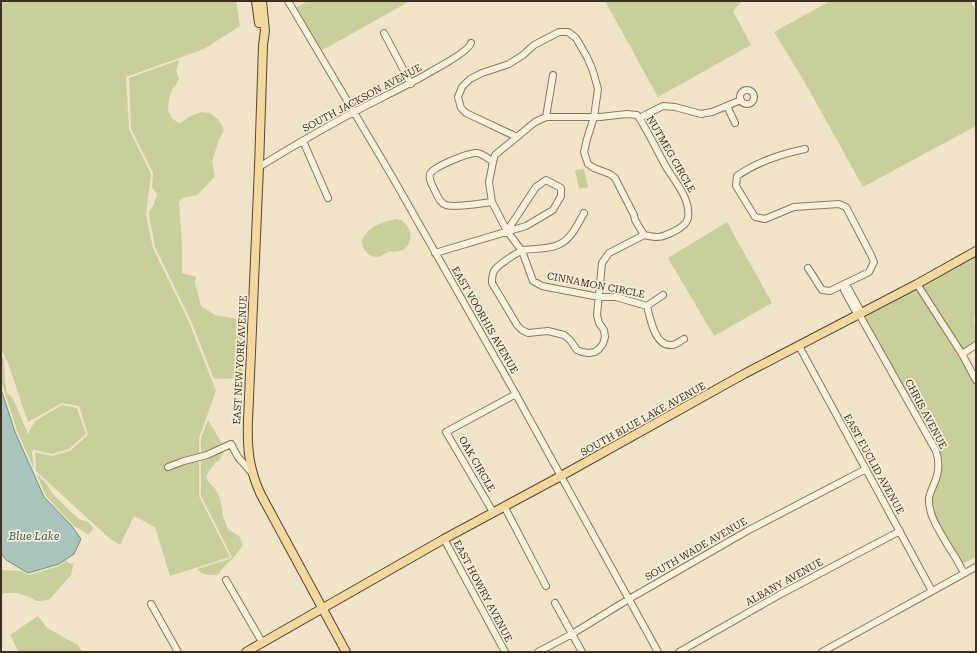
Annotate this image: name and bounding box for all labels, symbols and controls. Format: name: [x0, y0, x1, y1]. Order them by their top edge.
street label: SOUTH JACKSON AVENUE: [301, 62, 423, 134]
street label: NUTMEG CIRCLE: [645, 114, 697, 194]
street label: EAST VOORHIS AVENUE: [450, 265, 520, 375]
street label: CINNAMON CIRCLE: [546, 270, 646, 300]
street label: EAST NEW YORK AVENUE: [231, 295, 249, 425]
street label: CHRIS AVENUE: [903, 377, 949, 451]
street label: SOUTH BLUE LAKE AVENUE: [579, 380, 707, 458]
street label: EAST EUCLID AVENUE: [842, 412, 906, 516]
street label: OAK CIRCLE: [457, 434, 497, 494]
street label: SOUTH WADE AVENUE: [643, 515, 749, 583]
water label: Blue Lake: [8, 530, 60, 543]
street label: EAST HOWRY AVENUE: [452, 538, 514, 644]
street label: ALBANY AVENUE: [744, 556, 824, 608]

